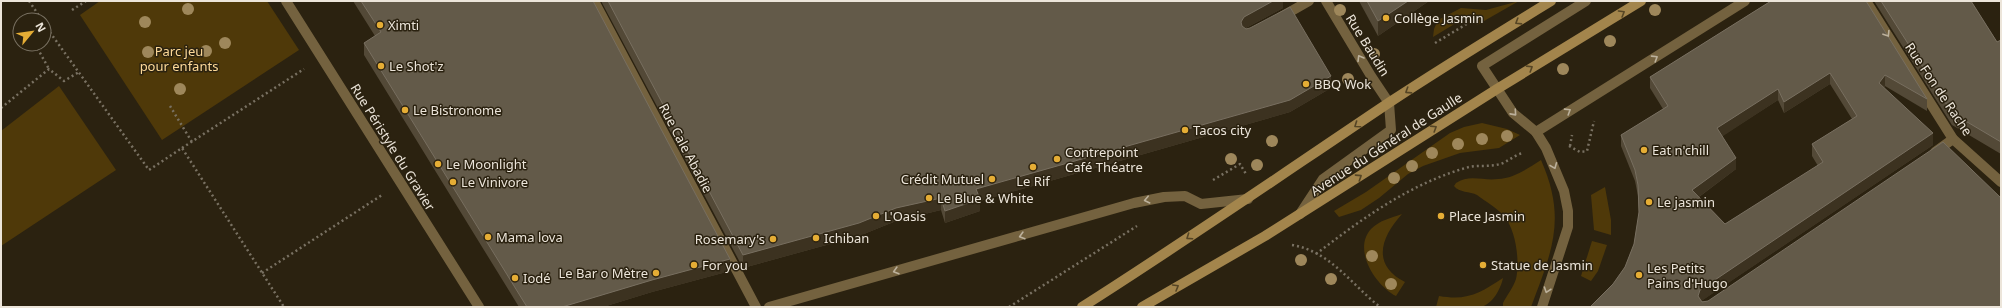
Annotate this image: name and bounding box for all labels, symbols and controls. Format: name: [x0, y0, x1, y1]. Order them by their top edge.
place label: Collège Jasmin: [1394, 9, 1483, 27]
one-way arrow: [1618, 10, 1625, 17]
street label: Rue Baudin: [1342, 11, 1394, 79]
north arrow: [12, 12, 52, 52]
marker: Collège Jasmin: [1381, 13, 1391, 23]
place label: Ximti: [388, 16, 419, 34]
one-way arrow: [1515, 17, 1522, 24]
text: N: [32, 19, 50, 34]
marker: Ximti: [375, 20, 385, 30]
one-way arrow: [1882, 30, 1890, 37]
street label: Rue Fon de Rache: [1901, 39, 1977, 139]
park label: Parc jeu pour enfants: [140, 42, 218, 75]
one-way arrow: [1358, 55, 1365, 62]
one-way arrow: [1651, 55, 1658, 62]
place label: Le Shot'z: [389, 57, 444, 75]
marker: Le Shot'z: [376, 61, 386, 71]
one-way arrow: [1526, 65, 1533, 73]
place label: BBQ Wok: [1314, 75, 1371, 93]
marker: BBQ Wok: [1301, 79, 1311, 89]
street label: Rue Péristyle du Gravier: [347, 80, 440, 214]
one-way arrow: [1405, 86, 1412, 93]
street label: Avenue du Général de Gaulle: [1307, 88, 1465, 200]
street label: Rue Cale Abadie: [655, 100, 717, 196]
place label: Le Bistronome: [413, 101, 502, 119]
marker: Le Bistronome: [400, 105, 410, 115]
one-way arrow: [1509, 108, 1516, 115]
one-way arrow: [1564, 108, 1571, 116]
one-way arrow: [1354, 120, 1361, 128]
place label: Tacos city: [1193, 121, 1251, 139]
marker: Tacos city: [1180, 125, 1190, 135]
one-way arrow: [1430, 125, 1437, 133]
place label: Eat n'chill: [1652, 141, 1709, 159]
place label: Contrepoint Café Théatre: [1065, 143, 1143, 176]
marker: Eat n'chill: [1639, 145, 1649, 155]
marker: Contrepoint Café Théatre: [1052, 154, 1062, 164]
place label: Le Moonlight: [446, 155, 527, 173]
marker: Le Moonlight: [433, 159, 443, 169]
marker: Le Rif: [1028, 162, 1038, 172]
one-way arrow: [1550, 163, 1558, 170]
place label: Crédit Mutuel: [901, 170, 984, 188]
place label: Le Rif: [1016, 172, 1051, 190]
place label: Le Vinivore: [461, 173, 528, 191]
marker: Crédit Mutuel: [987, 174, 997, 184]
one-way arrow: [1355, 174, 1362, 182]
marker: Le Vinivore: [448, 177, 458, 187]
place label: Le Blue & White: [937, 189, 1033, 207]
marker: Le Blue & White: [924, 193, 934, 203]
place label: Le jasmin: [1657, 193, 1715, 211]
one-way arrow: [1143, 196, 1150, 204]
marker: Le jasmin: [1644, 197, 1654, 207]
place label: L'Oasis: [884, 207, 926, 225]
place label: Place Jasmin: [1449, 207, 1525, 225]
marker: L'Oasis: [871, 211, 881, 221]
marker: Place Jasmin: [1436, 211, 1446, 221]
place label: Mama lova: [496, 228, 563, 246]
place label: Ichiban: [824, 229, 869, 247]
place label: Rosemary's: [695, 230, 765, 248]
one-way arrow: [1018, 231, 1025, 240]
marker: Mama lova: [483, 232, 493, 242]
one-way arrow: [1186, 232, 1193, 239]
marker: Ichiban: [811, 233, 821, 243]
marker: Rosemary's: [768, 234, 778, 244]
place label: For you: [702, 256, 748, 274]
place label: Statue de Jasmin: [1491, 256, 1593, 274]
place label: Les Petits Pains d'Hugo: [1647, 259, 1728, 292]
marker: For you: [689, 260, 699, 270]
marker: Statue de Jasmin: [1478, 260, 1488, 270]
place label: Le Bar o Mètre: [558, 264, 648, 282]
one-way arrow: [893, 266, 900, 275]
marker: Le Bar o Mètre: [651, 268, 661, 278]
place label: Iodé: [523, 269, 551, 287]
marker: Les Petits Pains d'Hugo: [1634, 270, 1644, 280]
marker: Iodé: [510, 273, 520, 283]
one-way arrow: [1172, 285, 1179, 292]
one-way arrow: [1543, 287, 1552, 294]

